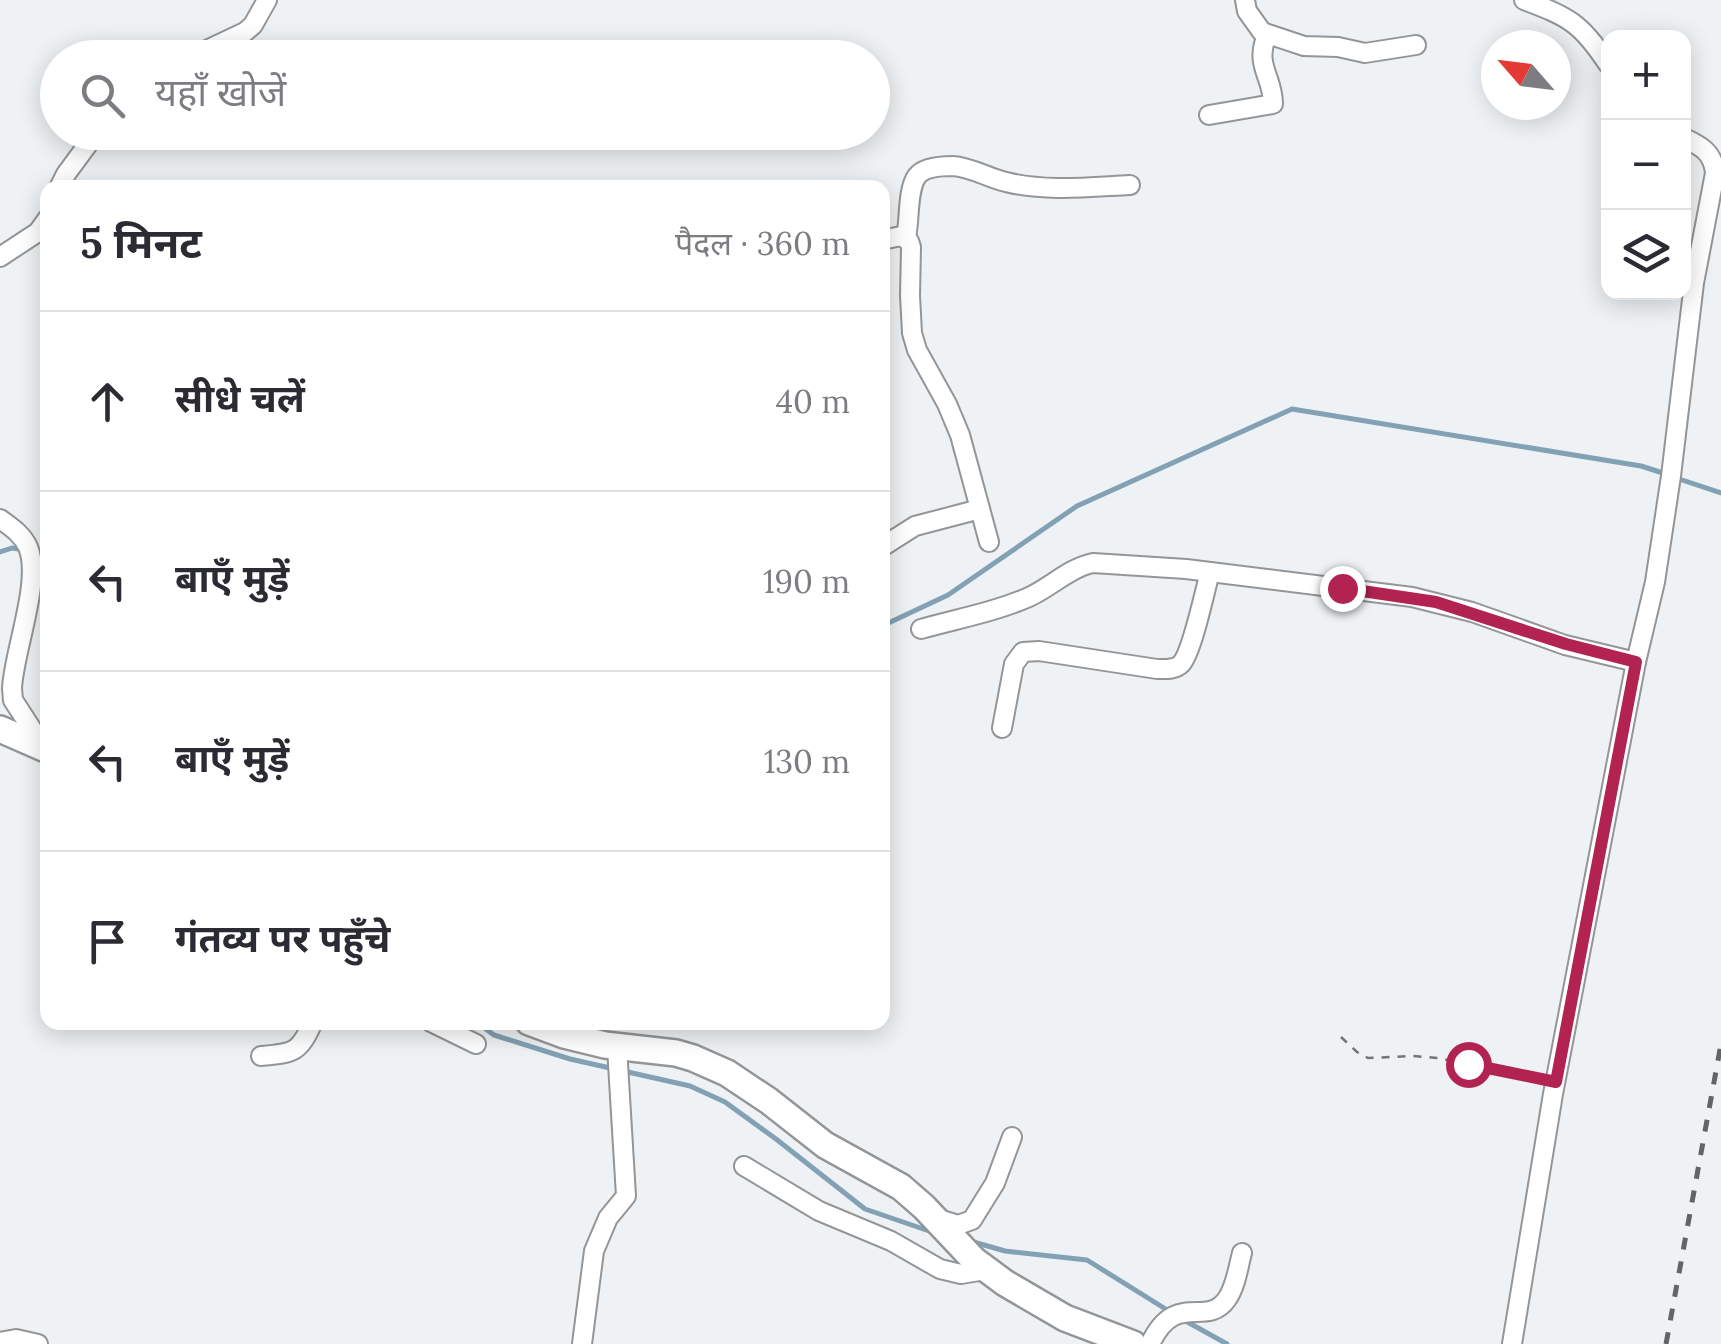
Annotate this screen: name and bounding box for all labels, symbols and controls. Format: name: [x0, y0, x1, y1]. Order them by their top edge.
north arrow: [1481, 30, 1571, 120]
map controls: [1601, 30, 1691, 300]
button: +: [1601, 30, 1691, 120]
search box: [40, 40, 890, 150]
icon: search: [75, 68, 130, 123]
text: यहाँ खोजें: [155, 68, 286, 116]
button: −: [1601, 120, 1691, 210]
button: layers: [1601, 210, 1691, 300]
text: 5 मिनट: [80, 216, 202, 270]
text: पैदल · 360 m: [675, 223, 850, 264]
icon: ahead: [80, 374, 135, 429]
text: सीधे चलें: [175, 374, 305, 422]
text: 40 m: [776, 381, 850, 422]
icon: left: [80, 554, 135, 609]
text: बाएँ मुड़ें: [175, 554, 289, 602]
text: 190 m: [763, 561, 850, 602]
route end: [1320, 566, 1366, 612]
icon: left: [80, 734, 135, 789]
text: बाएँ मुड़ें: [175, 734, 289, 782]
text: 130 m: [764, 741, 850, 782]
icon: arrive: [80, 914, 135, 969]
text: गंतव्य पर पहुँचे: [175, 914, 390, 962]
route start: [1446, 1042, 1492, 1088]

